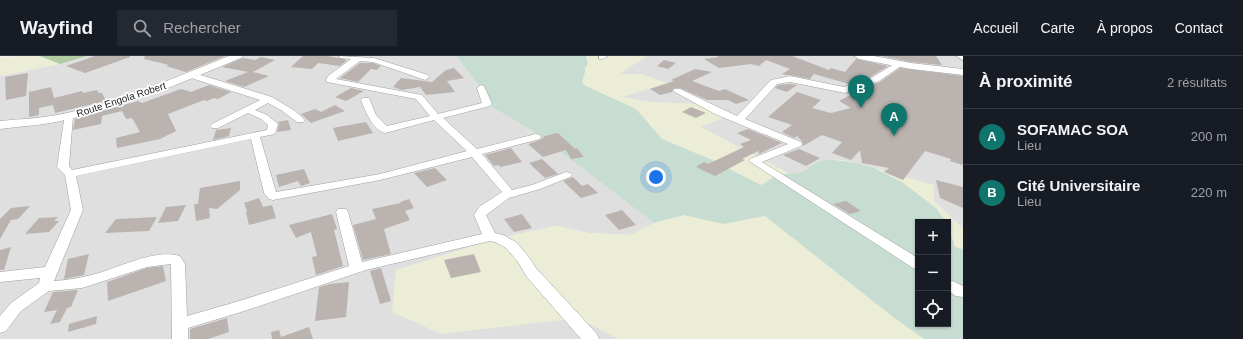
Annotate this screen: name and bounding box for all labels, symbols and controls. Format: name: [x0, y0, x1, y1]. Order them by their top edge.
search box: [117, 10, 397, 46]
text: Wayfind: [20, 17, 93, 38]
icon: search: [131, 17, 153, 39]
text: Rechercher: [163, 19, 241, 36]
text: Accueil: [973, 20, 1018, 36]
text: Carte: [1040, 20, 1075, 36]
text: À propos: [1097, 20, 1153, 36]
text: Contact: [1175, 20, 1223, 36]
text: À proximité: [979, 72, 1073, 91]
pin: B: [848, 75, 874, 108]
text: 2 résultats: [1167, 75, 1227, 90]
street label: Route Engola Robert: [75, 80, 167, 119]
pin: A: [881, 103, 907, 136]
text: SOFAMAC SOA: [1017, 121, 1129, 138]
text: A: [987, 129, 997, 144]
text: 200 m: [1191, 129, 1227, 144]
text: Lieu: [1017, 138, 1042, 153]
your location: [646, 167, 666, 187]
text: Cité Universitaire: [1017, 177, 1140, 194]
text: B: [987, 185, 997, 200]
text: 220 m: [1191, 185, 1227, 200]
text: Lieu: [1017, 194, 1042, 209]
map controls: [915, 219, 951, 327]
button: +: [915, 219, 951, 255]
button: −: [915, 255, 951, 291]
button: locate: [915, 291, 951, 327]

